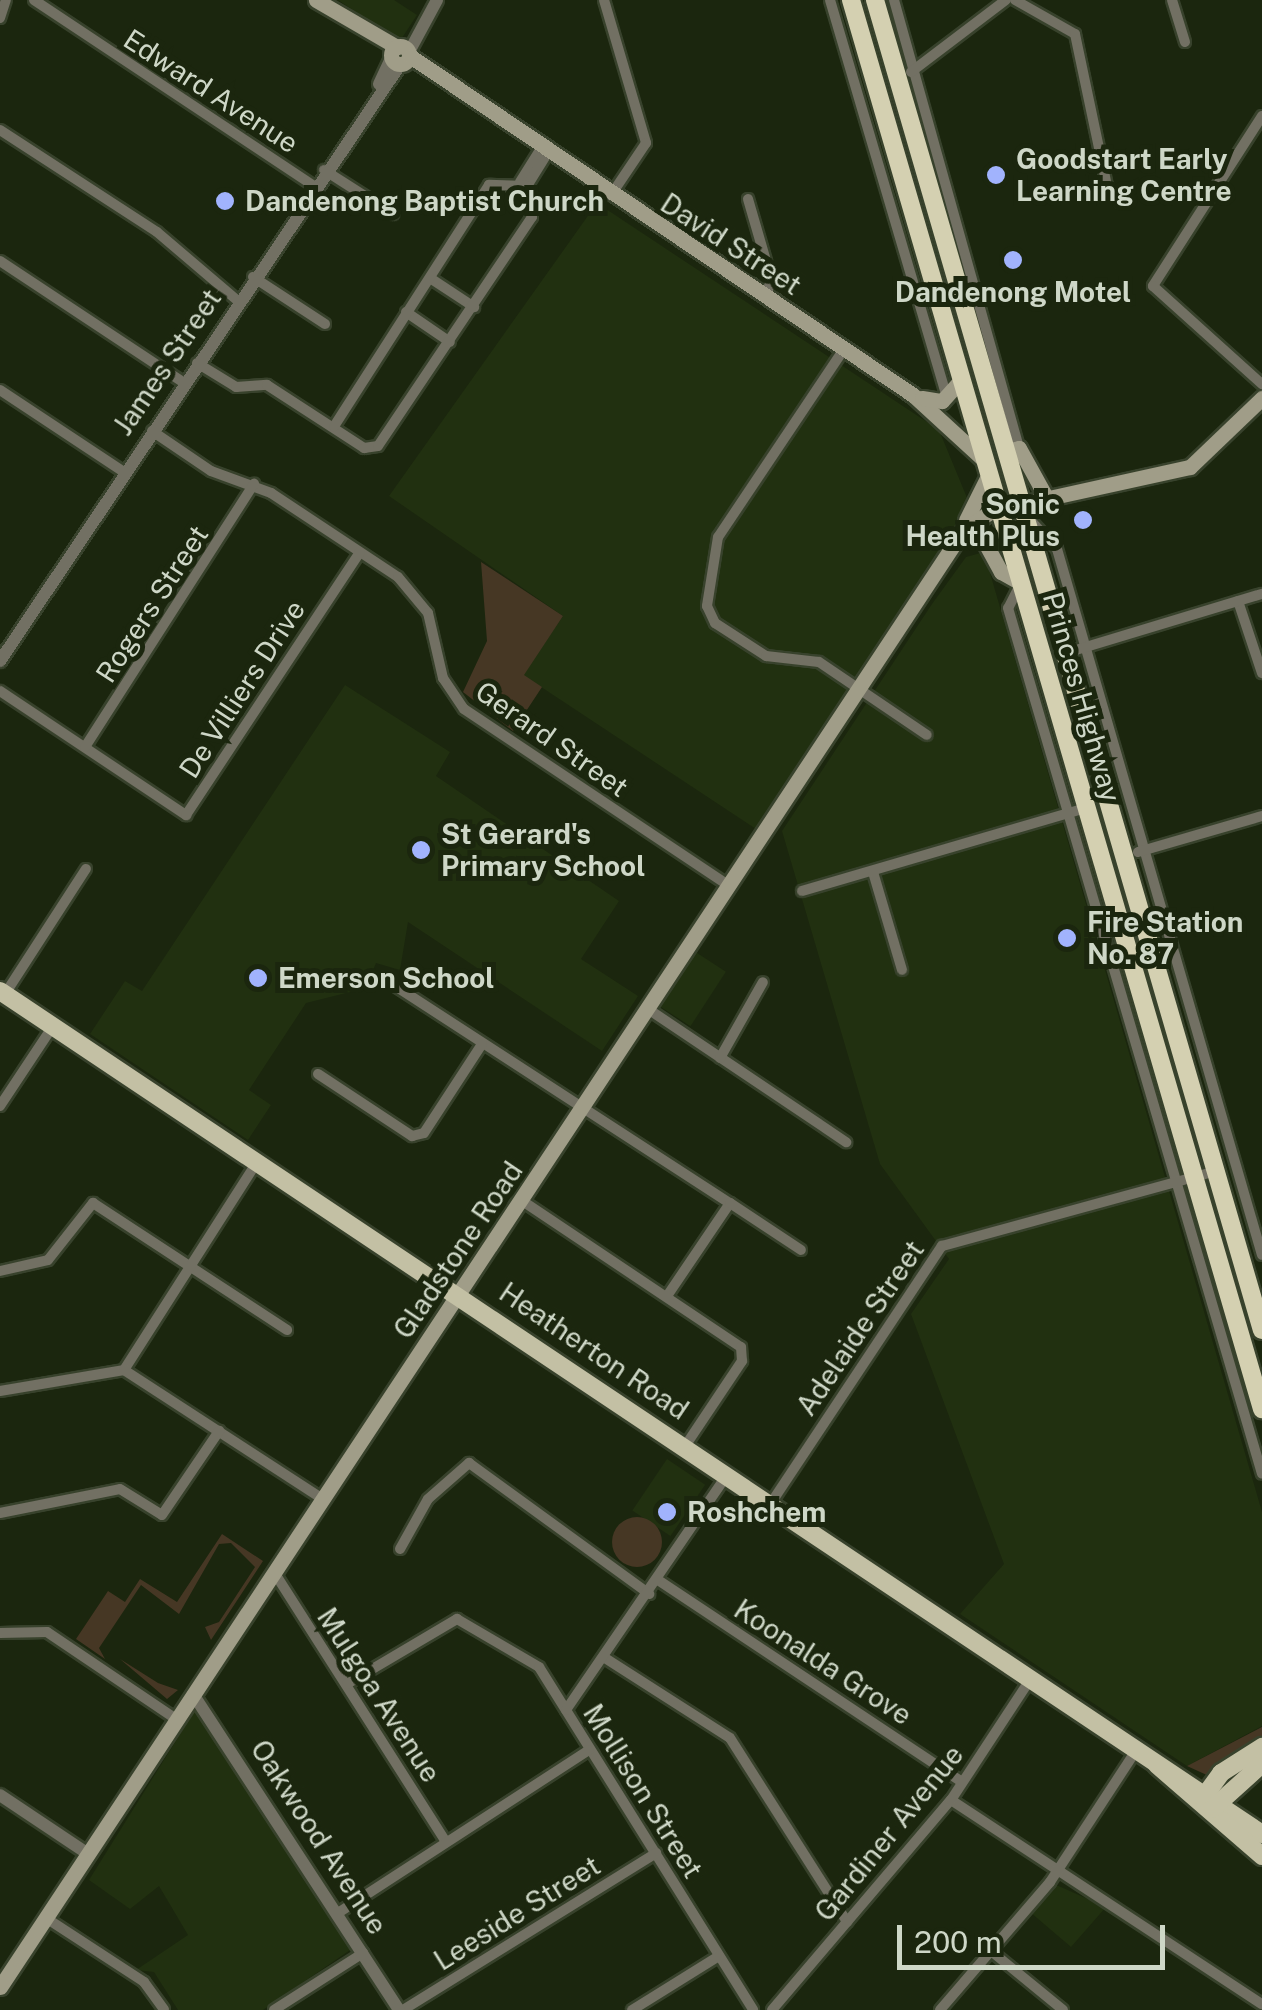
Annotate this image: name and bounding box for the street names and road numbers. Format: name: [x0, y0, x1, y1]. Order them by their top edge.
street label: Edward Avenue: [117, 22, 305, 160]
street label: David Street: [654, 186, 808, 302]
street label: James Street: [106, 283, 228, 441]
street label: Rogers Street: [89, 519, 215, 689]
street label: Princes Highway: [1036, 588, 1128, 806]
street label: De Villiers Drive: [172, 593, 312, 785]
street label: Gerard Street: [469, 674, 635, 804]
street label: Gladstone Road: [386, 1155, 530, 1345]
street label: Adelaide Street: [789, 1234, 931, 1422]
street label: Heatherton Road: [493, 1275, 695, 1427]
street label: Koonalda Grove: [728, 1592, 918, 1732]
street label: Mulgoa Avenue: [310, 1602, 448, 1788]
street label: Mollison Street: [576, 1698, 710, 1884]
street label: Oakwood Avenue: [244, 1734, 394, 1940]
street label: Gardiner Avenue: [808, 1738, 970, 1928]
street label: Leeside Street: [428, 1849, 606, 1977]

